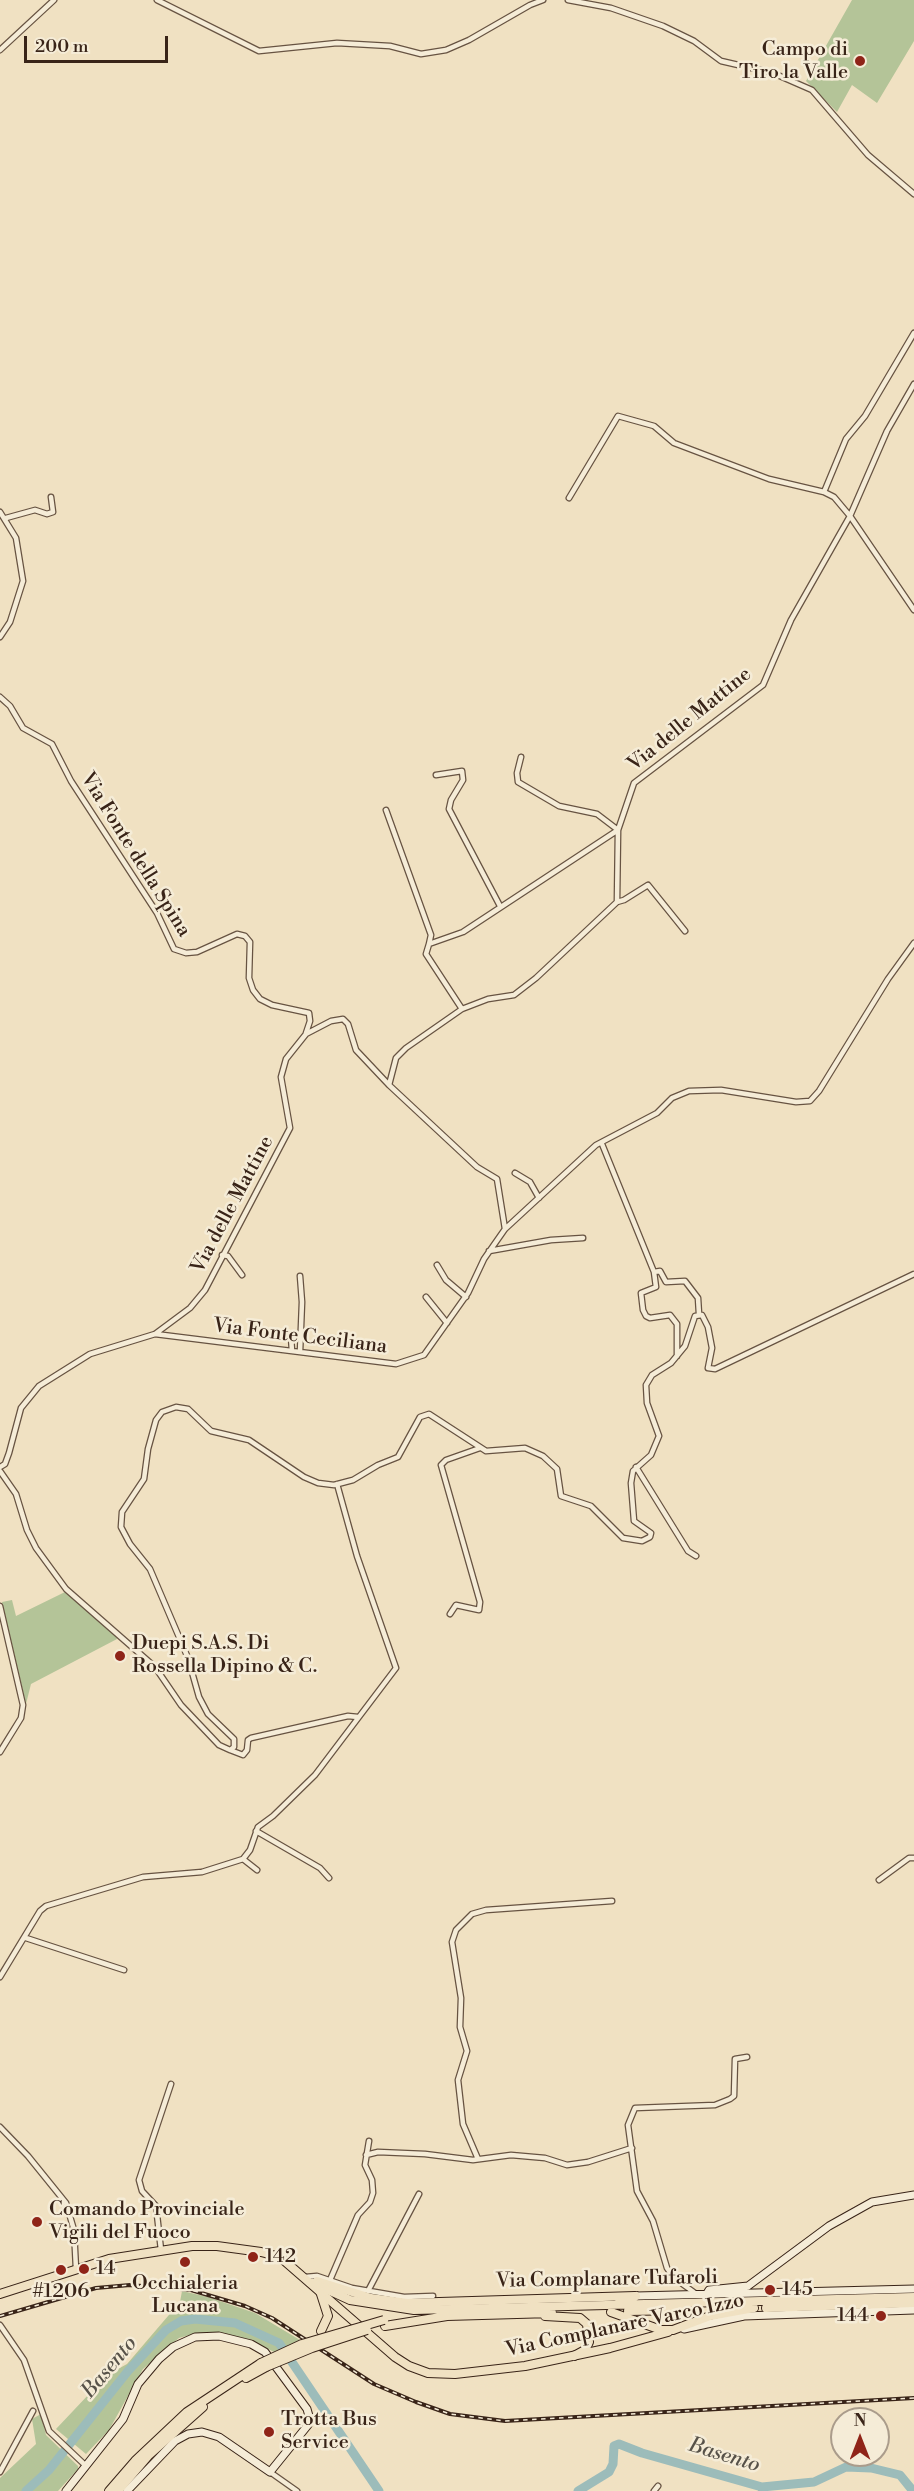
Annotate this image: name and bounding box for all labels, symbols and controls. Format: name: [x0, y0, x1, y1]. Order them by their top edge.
scale bar: [27, 24, 171, 62]
text: 200 m: [35, 35, 89, 58]
place label: Campo di Tiro la Valle: [739, 38, 848, 85]
marker: Campo di Tiro la Valle: [853, 54, 867, 68]
street label: Via delle Mattine: [623, 663, 757, 777]
street label: Via Fonte della Spina: [75, 768, 195, 942]
street label: Via delle Mattine: [187, 1132, 279, 1278]
street label: Via Fonte Ceciliana: [212, 1314, 388, 1360]
place label: Duepi S.A.S. Di Rossella Dipino & C.: [132, 1632, 317, 1679]
marker: Duepi S.A.S. Di Rossella Dipino & C.: [113, 1649, 127, 1663]
place label: Comando Provinciale Vigili del Fuoco: [49, 2198, 244, 2245]
marker: Comando Provinciale Vigili del Fuoco: [30, 2215, 44, 2229]
place label: 142: [265, 2245, 296, 2269]
marker: 142: [246, 2250, 260, 2264]
marker: Occhialeria Lucana: [178, 2255, 192, 2269]
place label: 14: [96, 2257, 116, 2281]
marker: 14: [77, 2262, 91, 2276]
marker: #1206: [54, 2263, 68, 2277]
street label: Via Complanare Tufaroli: [496, 2266, 718, 2294]
place label: Occhialeria Lucana: [132, 2272, 238, 2319]
place label: 145: [782, 2278, 813, 2302]
place label: #1206: [33, 2280, 89, 2304]
marker: 145: [763, 2283, 777, 2297]
street label: Via Complanare Varco Izzo: [503, 2289, 747, 2363]
place label: 144: [837, 2304, 869, 2328]
marker: 144: [874, 2309, 888, 2323]
water label: Basento: [77, 2332, 143, 2404]
north arrow: [830, 2407, 890, 2467]
place label: Trotta Bus Service: [281, 2408, 377, 2455]
text: N: [854, 2411, 866, 2431]
marker: Trotta Bus Service: [262, 2425, 276, 2439]
water label: Basento: [685, 2433, 763, 2479]

